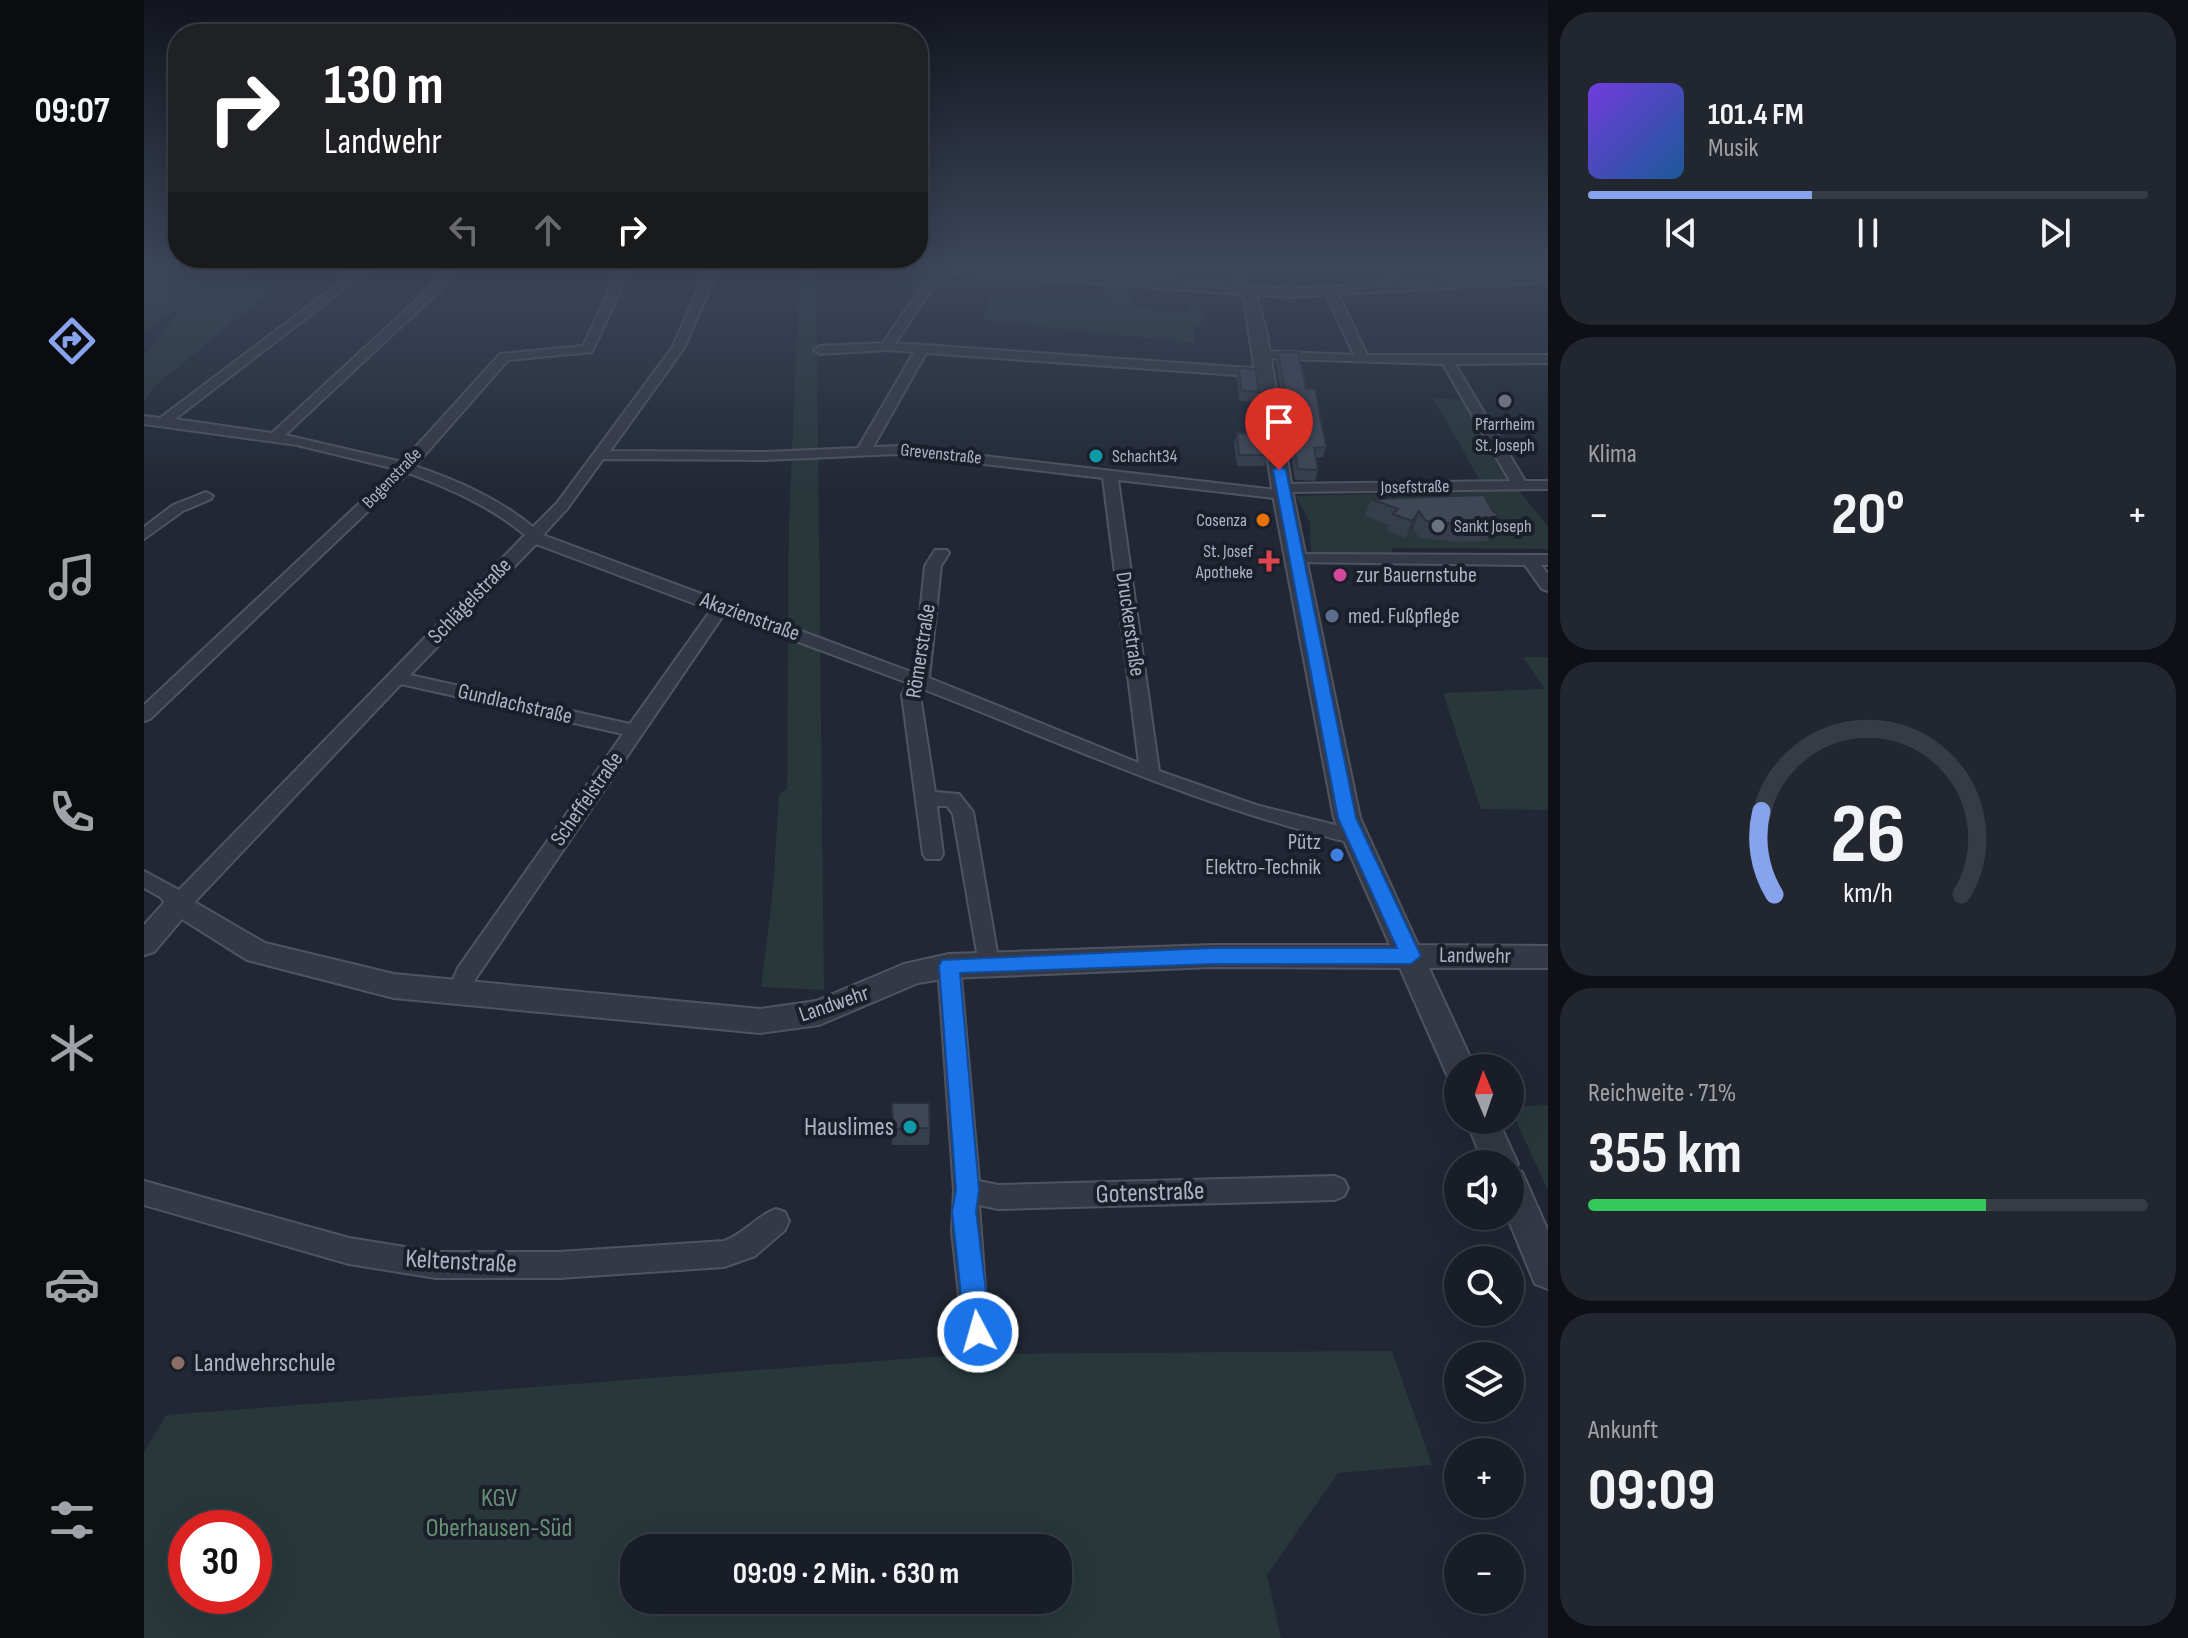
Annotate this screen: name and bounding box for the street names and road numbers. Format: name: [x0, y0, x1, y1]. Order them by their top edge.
street label: Grevenstraße: [899, 439, 983, 469]
street label: Bogenstraße: [358, 443, 426, 513]
street label: Josefstraße: [1380, 476, 1449, 498]
street label: Schlägelstraße: [422, 552, 518, 650]
street label: Druckerstraße: [1109, 570, 1151, 678]
street label: Akazienstraße: [696, 586, 803, 647]
street label: Römerstraße: [900, 602, 942, 700]
street label: Gundlachstraße: [455, 678, 575, 730]
street label: Scheffelstraße: [545, 747, 629, 851]
street label: Landwehr: [1439, 942, 1511, 970]
street label: Landwehr: [796, 980, 872, 1028]
street label: Gotenstraße: [1095, 1176, 1205, 1210]
street label: Keltenstraße: [404, 1244, 518, 1280]

